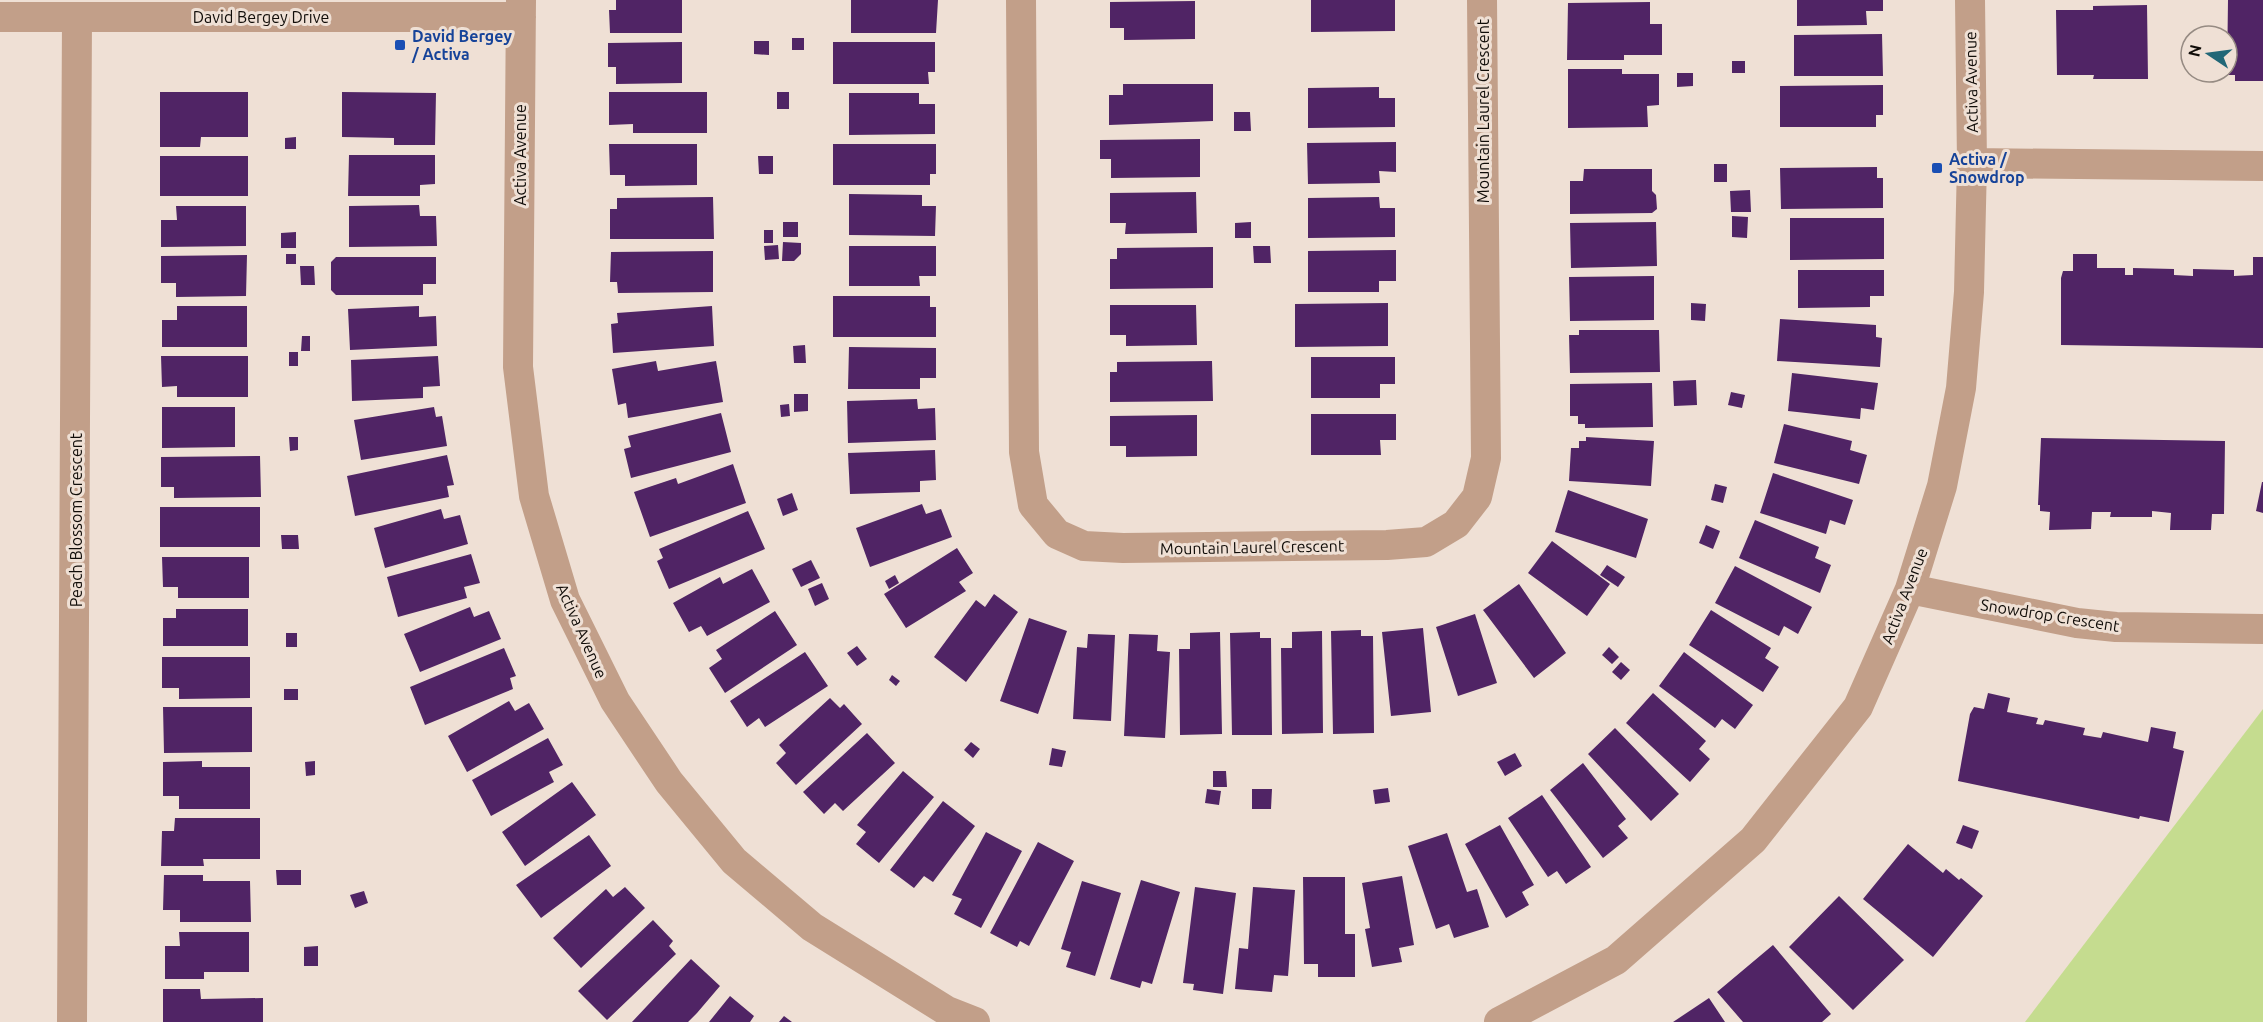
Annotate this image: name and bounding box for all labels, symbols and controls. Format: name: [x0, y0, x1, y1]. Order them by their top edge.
street label: David Bergey Drive: [193, 8, 329, 26]
street label: Mountain Laurel Crescent: [1474, 18, 1492, 203]
north arrow: [2179, 24, 2239, 84]
place label: David Bergey / Activa: [411, 27, 512, 63]
street label: Activa Avenue: [1961, 31, 1981, 133]
marker: David Bergey / Activa: [393, 38, 407, 52]
text: N: [2184, 43, 2204, 58]
street label: Activa Avenue: [511, 104, 529, 206]
place label: Activa / Snowdrop: [1949, 150, 2025, 186]
marker: Activa / Snowdrop: [1930, 161, 1944, 175]
street label: Peach Blossom Crescent: [67, 432, 85, 607]
street label: Mountain Laurel Crescent: [1160, 536, 1345, 558]
street label: Activa Avenue: [1877, 545, 1931, 647]
street label: Activa Avenue: [553, 581, 611, 681]
street label: Snowdrop Crescent: [1979, 595, 2121, 635]

